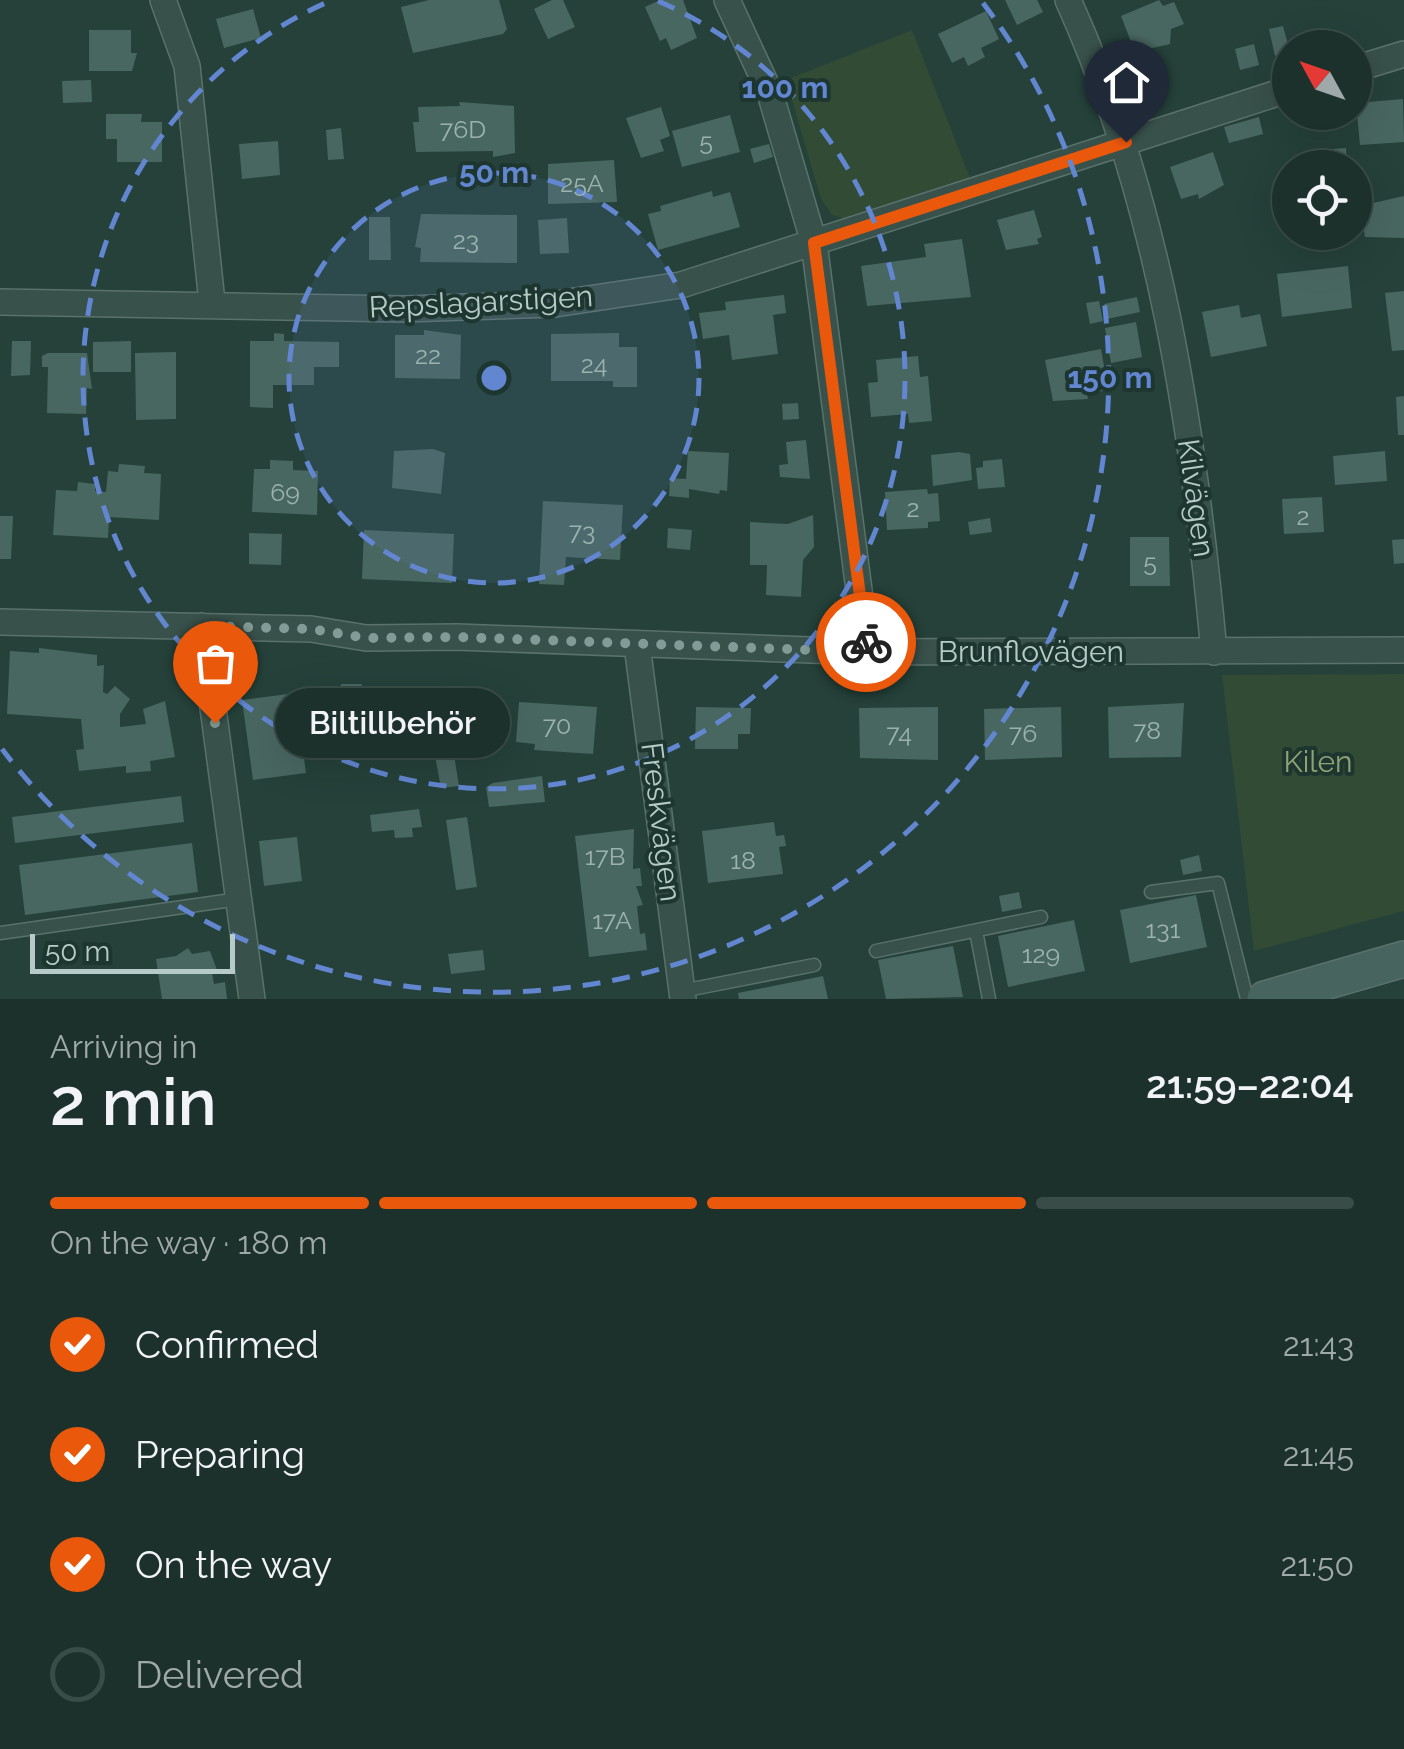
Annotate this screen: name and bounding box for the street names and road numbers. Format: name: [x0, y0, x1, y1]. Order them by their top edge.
street label: Repslagarstigen: [368, 278, 594, 325]
street label: Kilvägen: [1171, 437, 1222, 559]
street label: Brunflovägen: [938, 634, 1124, 669]
street label: Freskvägen: [634, 740, 689, 904]

